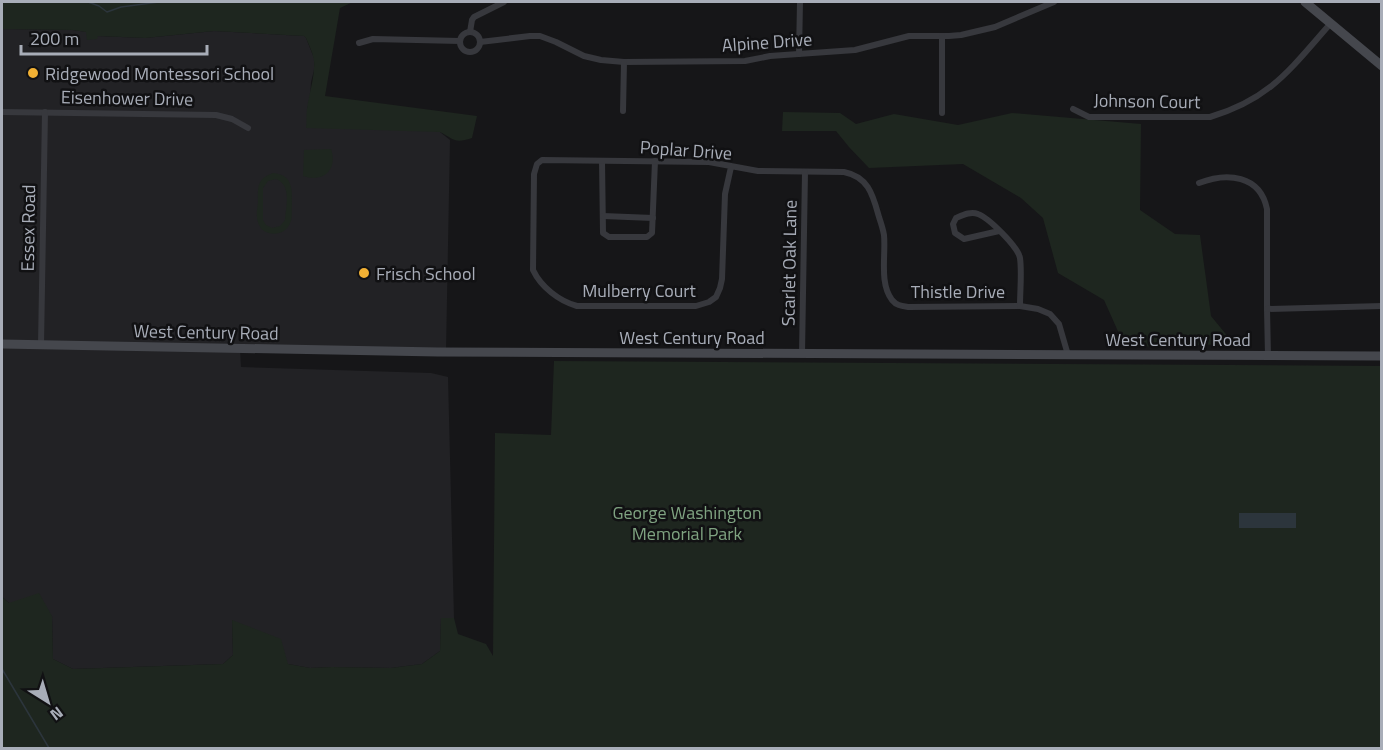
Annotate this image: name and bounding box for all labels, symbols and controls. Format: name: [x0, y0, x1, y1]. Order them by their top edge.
scale bar: [21, 18, 207, 56]
text: 200 m: [30, 25, 79, 52]
street label: Alpine Drive: [721, 25, 813, 59]
place label: Ridgewood Montessori School: [45, 60, 274, 87]
marker: Ridgewood Montessori School: [26, 66, 40, 80]
street label: Eisenhower Drive: [61, 83, 193, 113]
street label: Johnson Court: [1093, 87, 1201, 115]
street label: Poplar Drive: [639, 133, 733, 167]
street label: Essex Road: [14, 184, 42, 272]
street label: Scarlet Oak Lane: [774, 200, 804, 326]
place label: Frisch School: [376, 260, 476, 287]
marker: Frisch School: [357, 266, 371, 280]
street label: Mulberry Court: [582, 277, 697, 304]
street label: Thistle Drive: [911, 278, 1005, 305]
street label: West Century Road: [133, 317, 279, 347]
street label: West Century Road: [619, 324, 765, 351]
street label: West Century Road: [1105, 326, 1251, 353]
park label: George Washington Memorial Park: [612, 499, 762, 547]
north arrow: [18, 672, 78, 732]
text: N: [45, 701, 69, 727]

